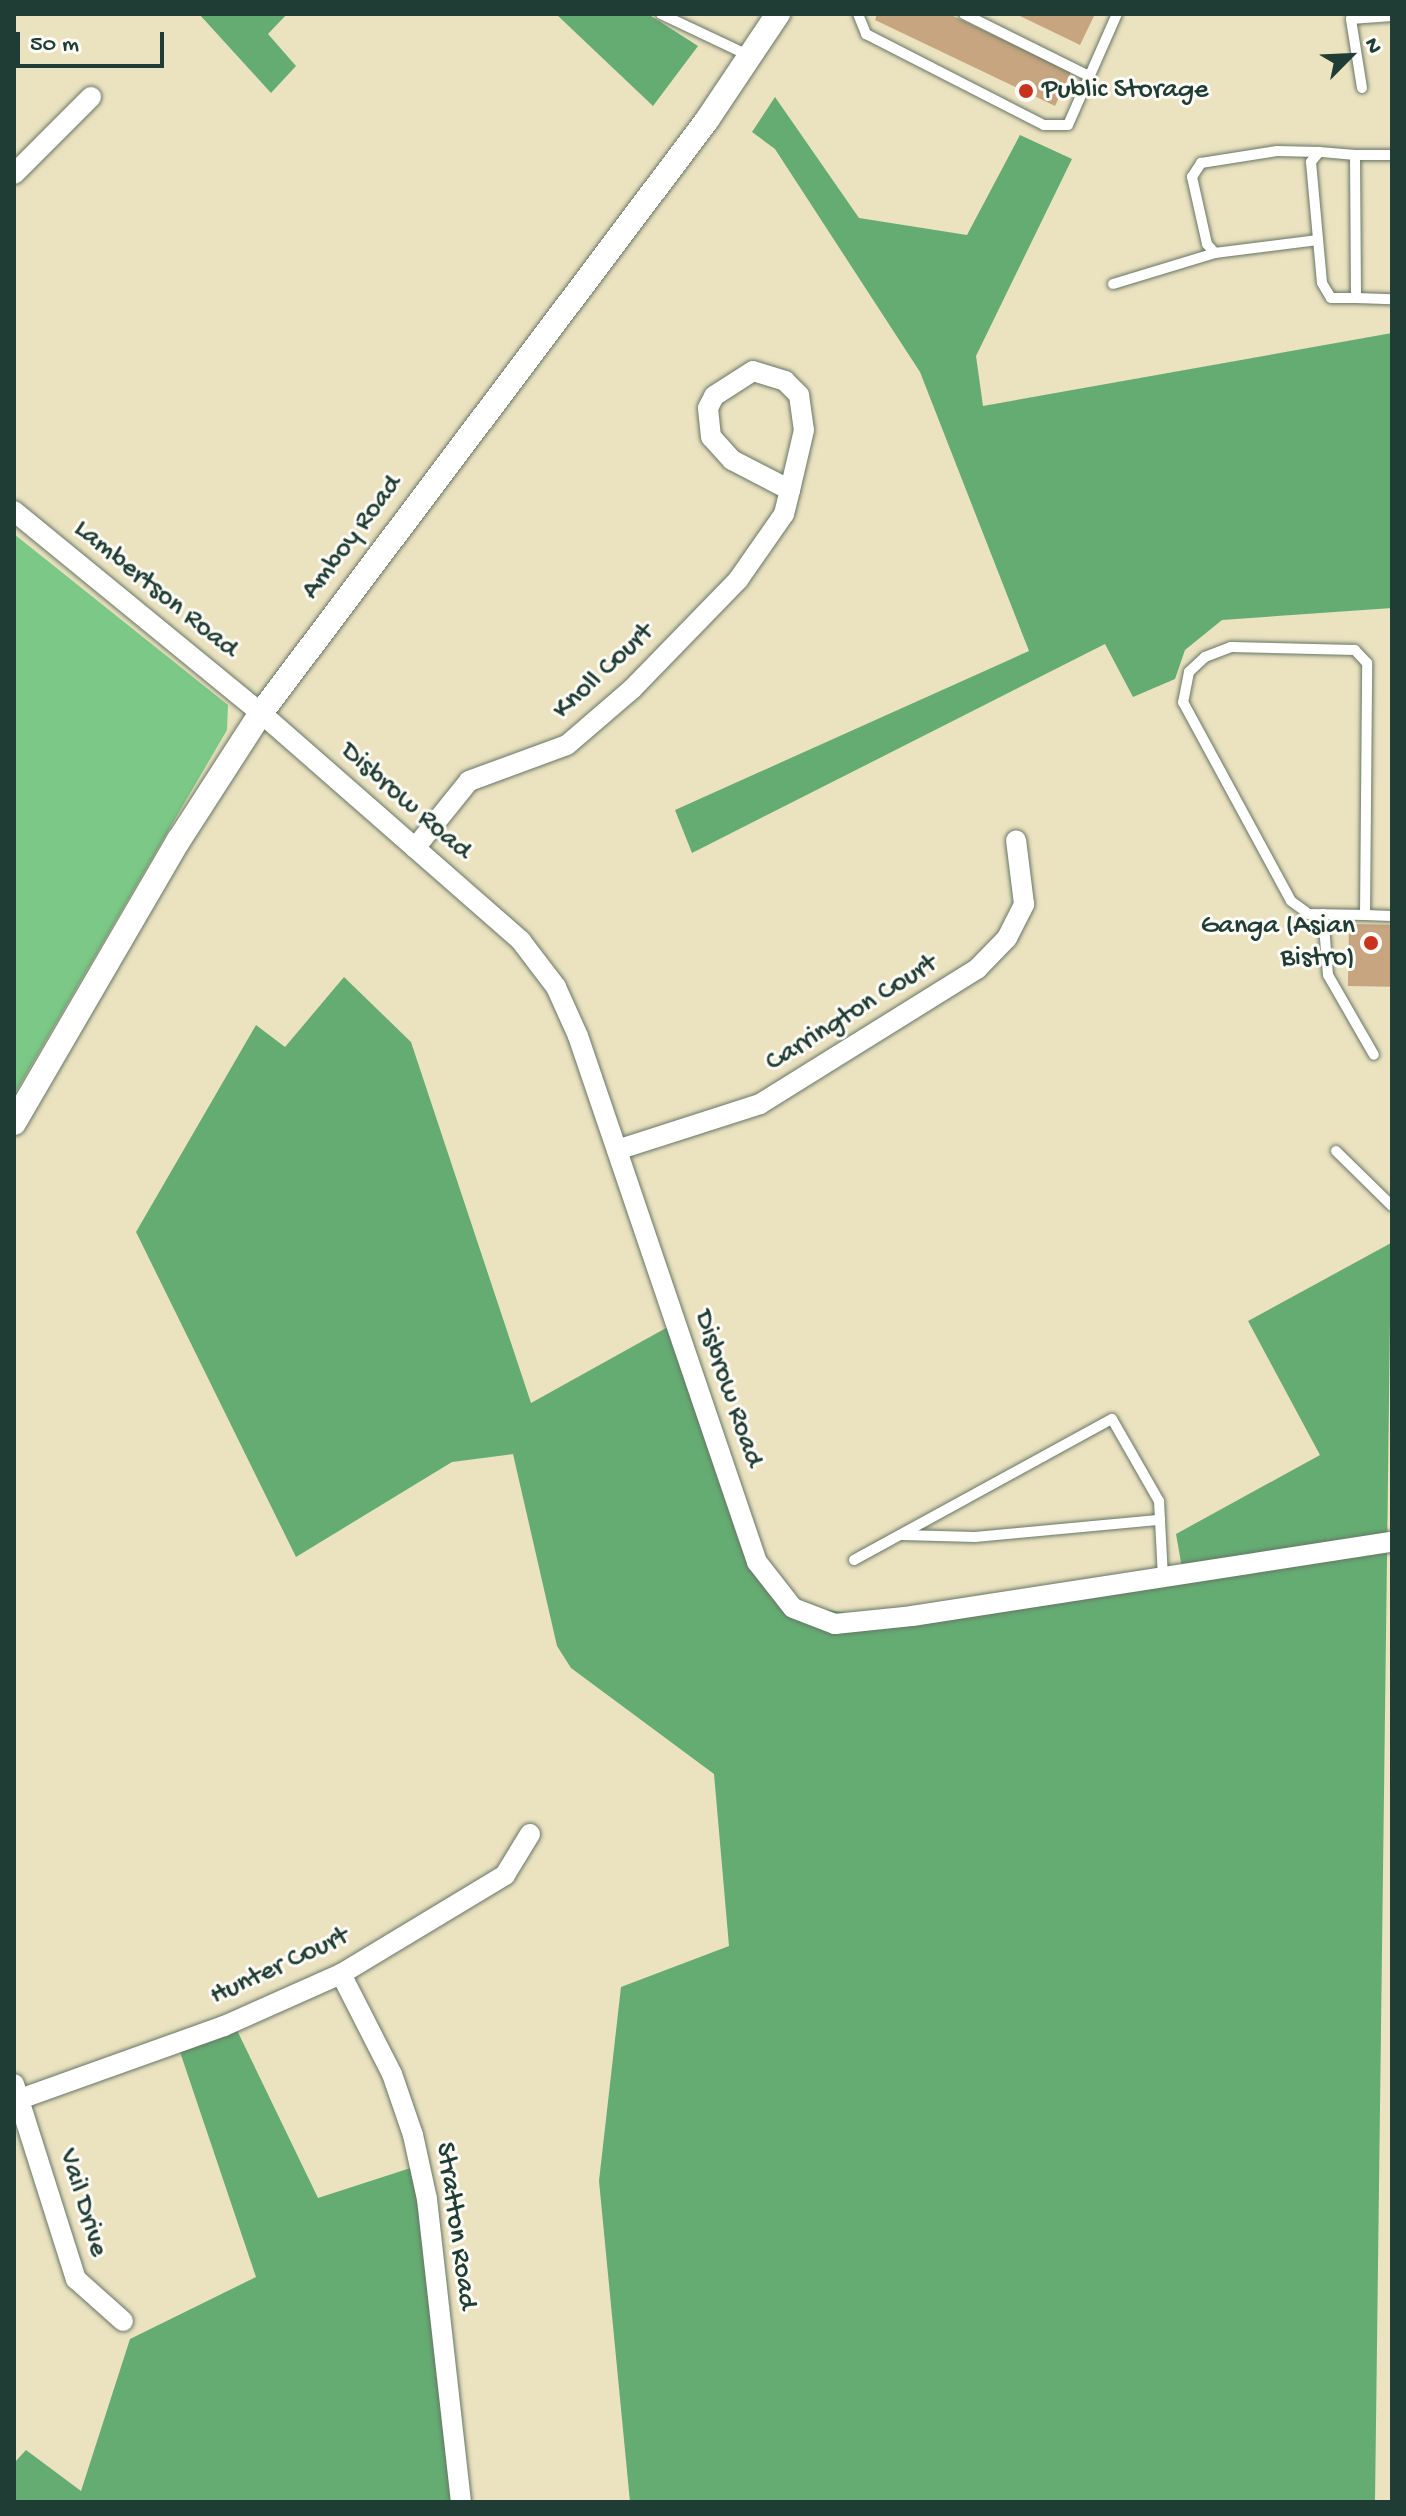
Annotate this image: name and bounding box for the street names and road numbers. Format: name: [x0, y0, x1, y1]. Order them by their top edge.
street label: Amboy Road: [295, 469, 411, 607]
street label: Lambertson Road: [66, 513, 244, 667]
street label: Knoll Court: [546, 617, 662, 727]
street label: Disbrow Road: [332, 736, 478, 868]
street label: Carrington Court: [760, 948, 944, 1080]
street label: Disbrow Road: [685, 1306, 769, 1472]
street label: Hunter Court: [205, 1920, 355, 2014]
street label: Stratton Road: [427, 2140, 483, 2312]
street label: Vail Drive: [50, 2145, 114, 2261]

